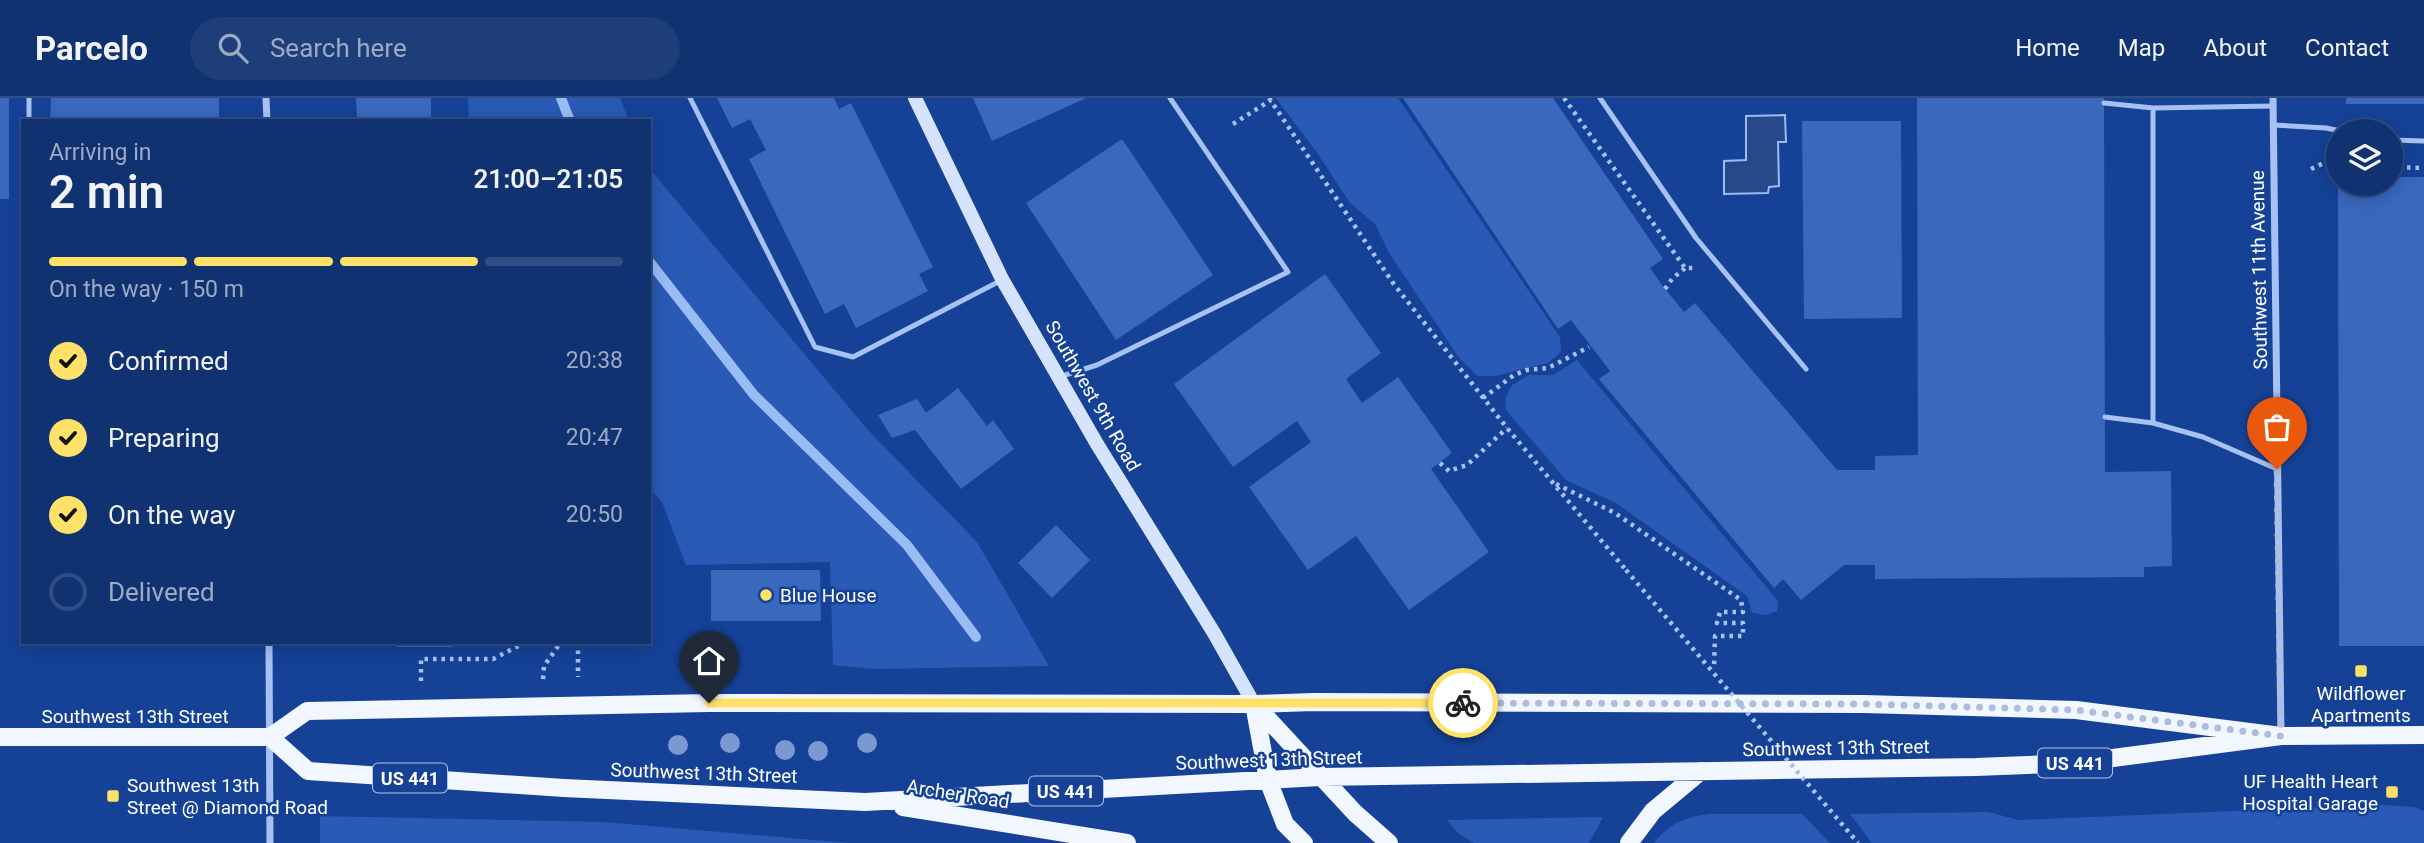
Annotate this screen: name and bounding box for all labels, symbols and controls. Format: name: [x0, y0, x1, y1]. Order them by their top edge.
search box: [190, 17, 680, 80]
text: Parcelo: [35, 29, 148, 68]
icon: search: [214, 29, 252, 67]
text: Search here: [270, 33, 407, 63]
text: Home: [2015, 34, 2080, 62]
text: Map: [2118, 34, 2165, 62]
text: About: [2203, 34, 2267, 62]
text: Contact: [2305, 34, 2389, 62]
map controls: [2326, 119, 2403, 196]
button: layers: [2326, 119, 2403, 196]
text: Arriving in: [49, 139, 152, 166]
text: 21:00–21:05: [473, 164, 623, 194]
text: 2 min: [49, 165, 164, 219]
street label: Southwest 11th Avenue: [2246, 170, 2272, 370]
text: On the way · 150 m: [49, 276, 244, 303]
street label: Southwest 9th Road: [1041, 317, 1145, 475]
icon: check: [49, 342, 87, 380]
text: Confirmed: [108, 346, 229, 376]
text: 20:38: [566, 347, 623, 374]
pin: [2247, 397, 2307, 469]
icon: bag: [2258, 408, 2296, 446]
icon: check: [49, 419, 87, 457]
text: Preparing: [108, 423, 220, 453]
text: 20:47: [566, 424, 623, 451]
icon: check: [49, 496, 87, 534]
text: On the way: [108, 500, 236, 530]
text: 20:50: [566, 501, 623, 528]
text: Delivered: [108, 577, 215, 607]
place label: Blue House: [780, 584, 876, 607]
marker: Blue House: [758, 587, 774, 603]
pin: [679, 631, 739, 703]
icon: home: [690, 642, 728, 680]
marker: Wildflower Apartments: [2353, 663, 2369, 679]
courier: [1428, 668, 1498, 738]
place label: Wildflower Apartments: [2311, 682, 2411, 727]
icon: bike: [1444, 684, 1482, 722]
street label: Southwest 13th Street: [41, 705, 229, 728]
street label: Southwest 13th Street: [1742, 735, 1930, 761]
street label: Southwest 13th Street: [1175, 745, 1363, 775]
road number: US 441: [2038, 748, 2112, 778]
street label: Southwest 13th Street: [610, 758, 798, 788]
road number: US 441: [373, 764, 447, 792]
place label: UF Health Heart Hospital Garage: [2242, 770, 2378, 815]
place label: Southwest 13th Street @ Diamond Road: [127, 774, 328, 819]
street label: Archer Road: [905, 775, 1011, 813]
road number: US 441: [1029, 776, 1103, 806]
marker: UF Health Heart Hospital Garage: [2384, 784, 2400, 800]
marker: Southwest 13th Street @ Diamond Road: [105, 788, 121, 804]

